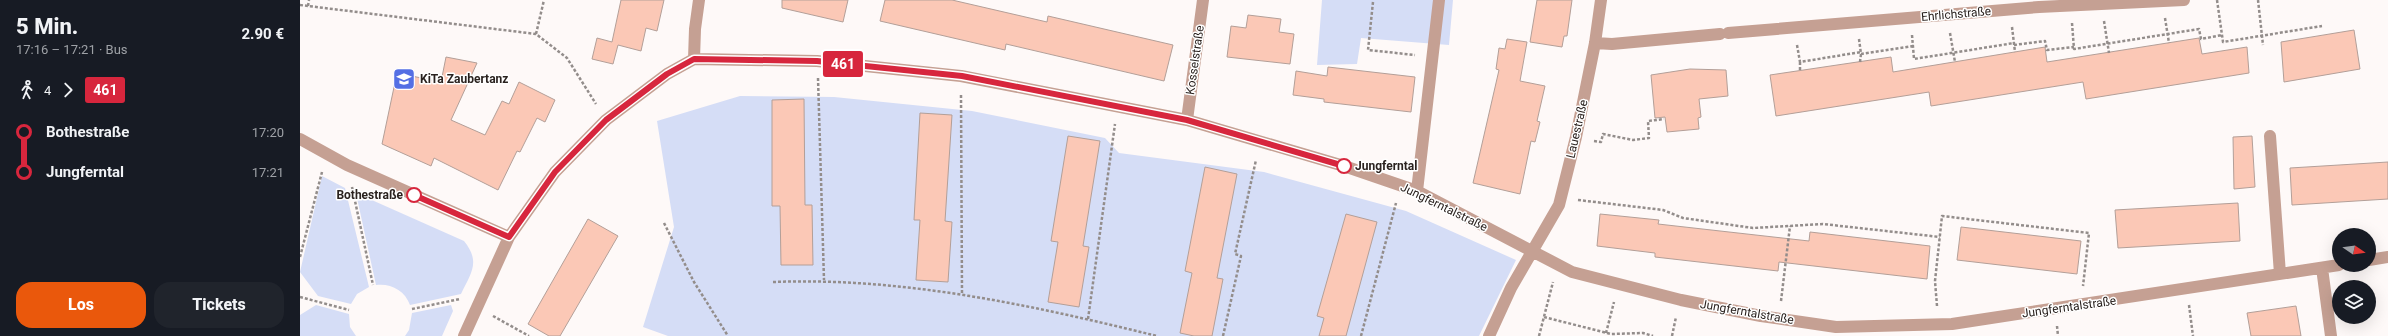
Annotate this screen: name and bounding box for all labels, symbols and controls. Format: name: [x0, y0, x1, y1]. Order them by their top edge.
street label: Ehrlichstraße: [1920, 4, 1992, 24]
text: 5 Min.: [16, 14, 78, 39]
street label: Kosselstraße: [1183, 24, 1207, 96]
text: 2.90 €: [241, 25, 284, 43]
text: 17:16 – 17:21 · Bus: [16, 42, 128, 57]
line badge: 461: [820, 51, 866, 77]
text: 461: [831, 56, 855, 72]
school or university icon: KiTa Zaubertanz: [391, 66, 417, 92]
place label: KiTa Zaubertanz: [420, 72, 508, 86]
icon: walk: [16, 79, 38, 101]
icon: forward: [57, 79, 79, 101]
text: 461: [93, 82, 117, 98]
text: 4: [44, 83, 51, 98]
street label: Lauestraße: [1563, 98, 1591, 160]
text: Bothestraße: [46, 123, 129, 141]
text: 17:20: [252, 125, 284, 140]
marker: Jungferntal: [1336, 158, 1352, 174]
place label: Jungferntal: [1355, 159, 1417, 173]
text: Jungferntal: [46, 163, 124, 181]
text: 17:21: [252, 165, 284, 180]
street label: Jungferntalstraße: [1398, 180, 1490, 234]
marker: Bothestraße: [406, 187, 422, 203]
place label: Bothestraße: [336, 188, 404, 202]
north arrow: [2332, 228, 2376, 272]
map controls: [2332, 228, 2376, 324]
button: layers: [2332, 280, 2376, 324]
button: Los: [16, 282, 146, 328]
button: Tickets: [154, 282, 284, 328]
street label: Jungferntalstraße: [2021, 293, 2117, 321]
street label: Jungferntalstraße: [1699, 297, 1795, 327]

